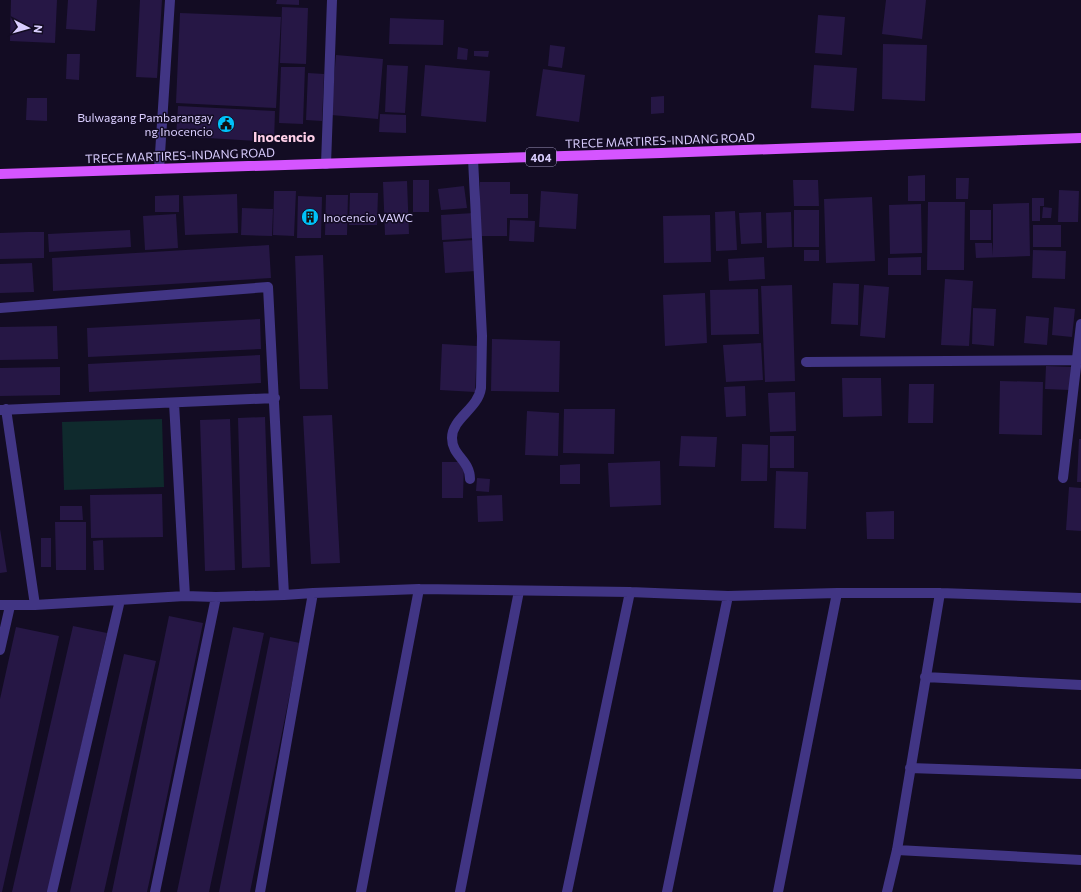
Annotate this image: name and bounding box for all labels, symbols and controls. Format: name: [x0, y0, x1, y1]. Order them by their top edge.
north arrow: [8, 8, 48, 48]
text: N: [32, 24, 45, 34]
place label: Bulwagang Pambarangay ng Inocencio: [77, 110, 213, 138]
public building icon: Bulwagang Pambarangay ng Inocencio: [216, 114, 236, 134]
district label: Inocencio: [253, 128, 315, 145]
street label: TRECE MARTIRES-INDANG ROAD: [565, 130, 755, 150]
street label: TRECE MARTIRES-INDANG ROAD: [85, 145, 275, 165]
road number: 404: [526, 148, 556, 166]
building icon: Inocencio VAWC: [300, 207, 320, 227]
place label: Inocencio VAWC: [323, 210, 413, 224]

